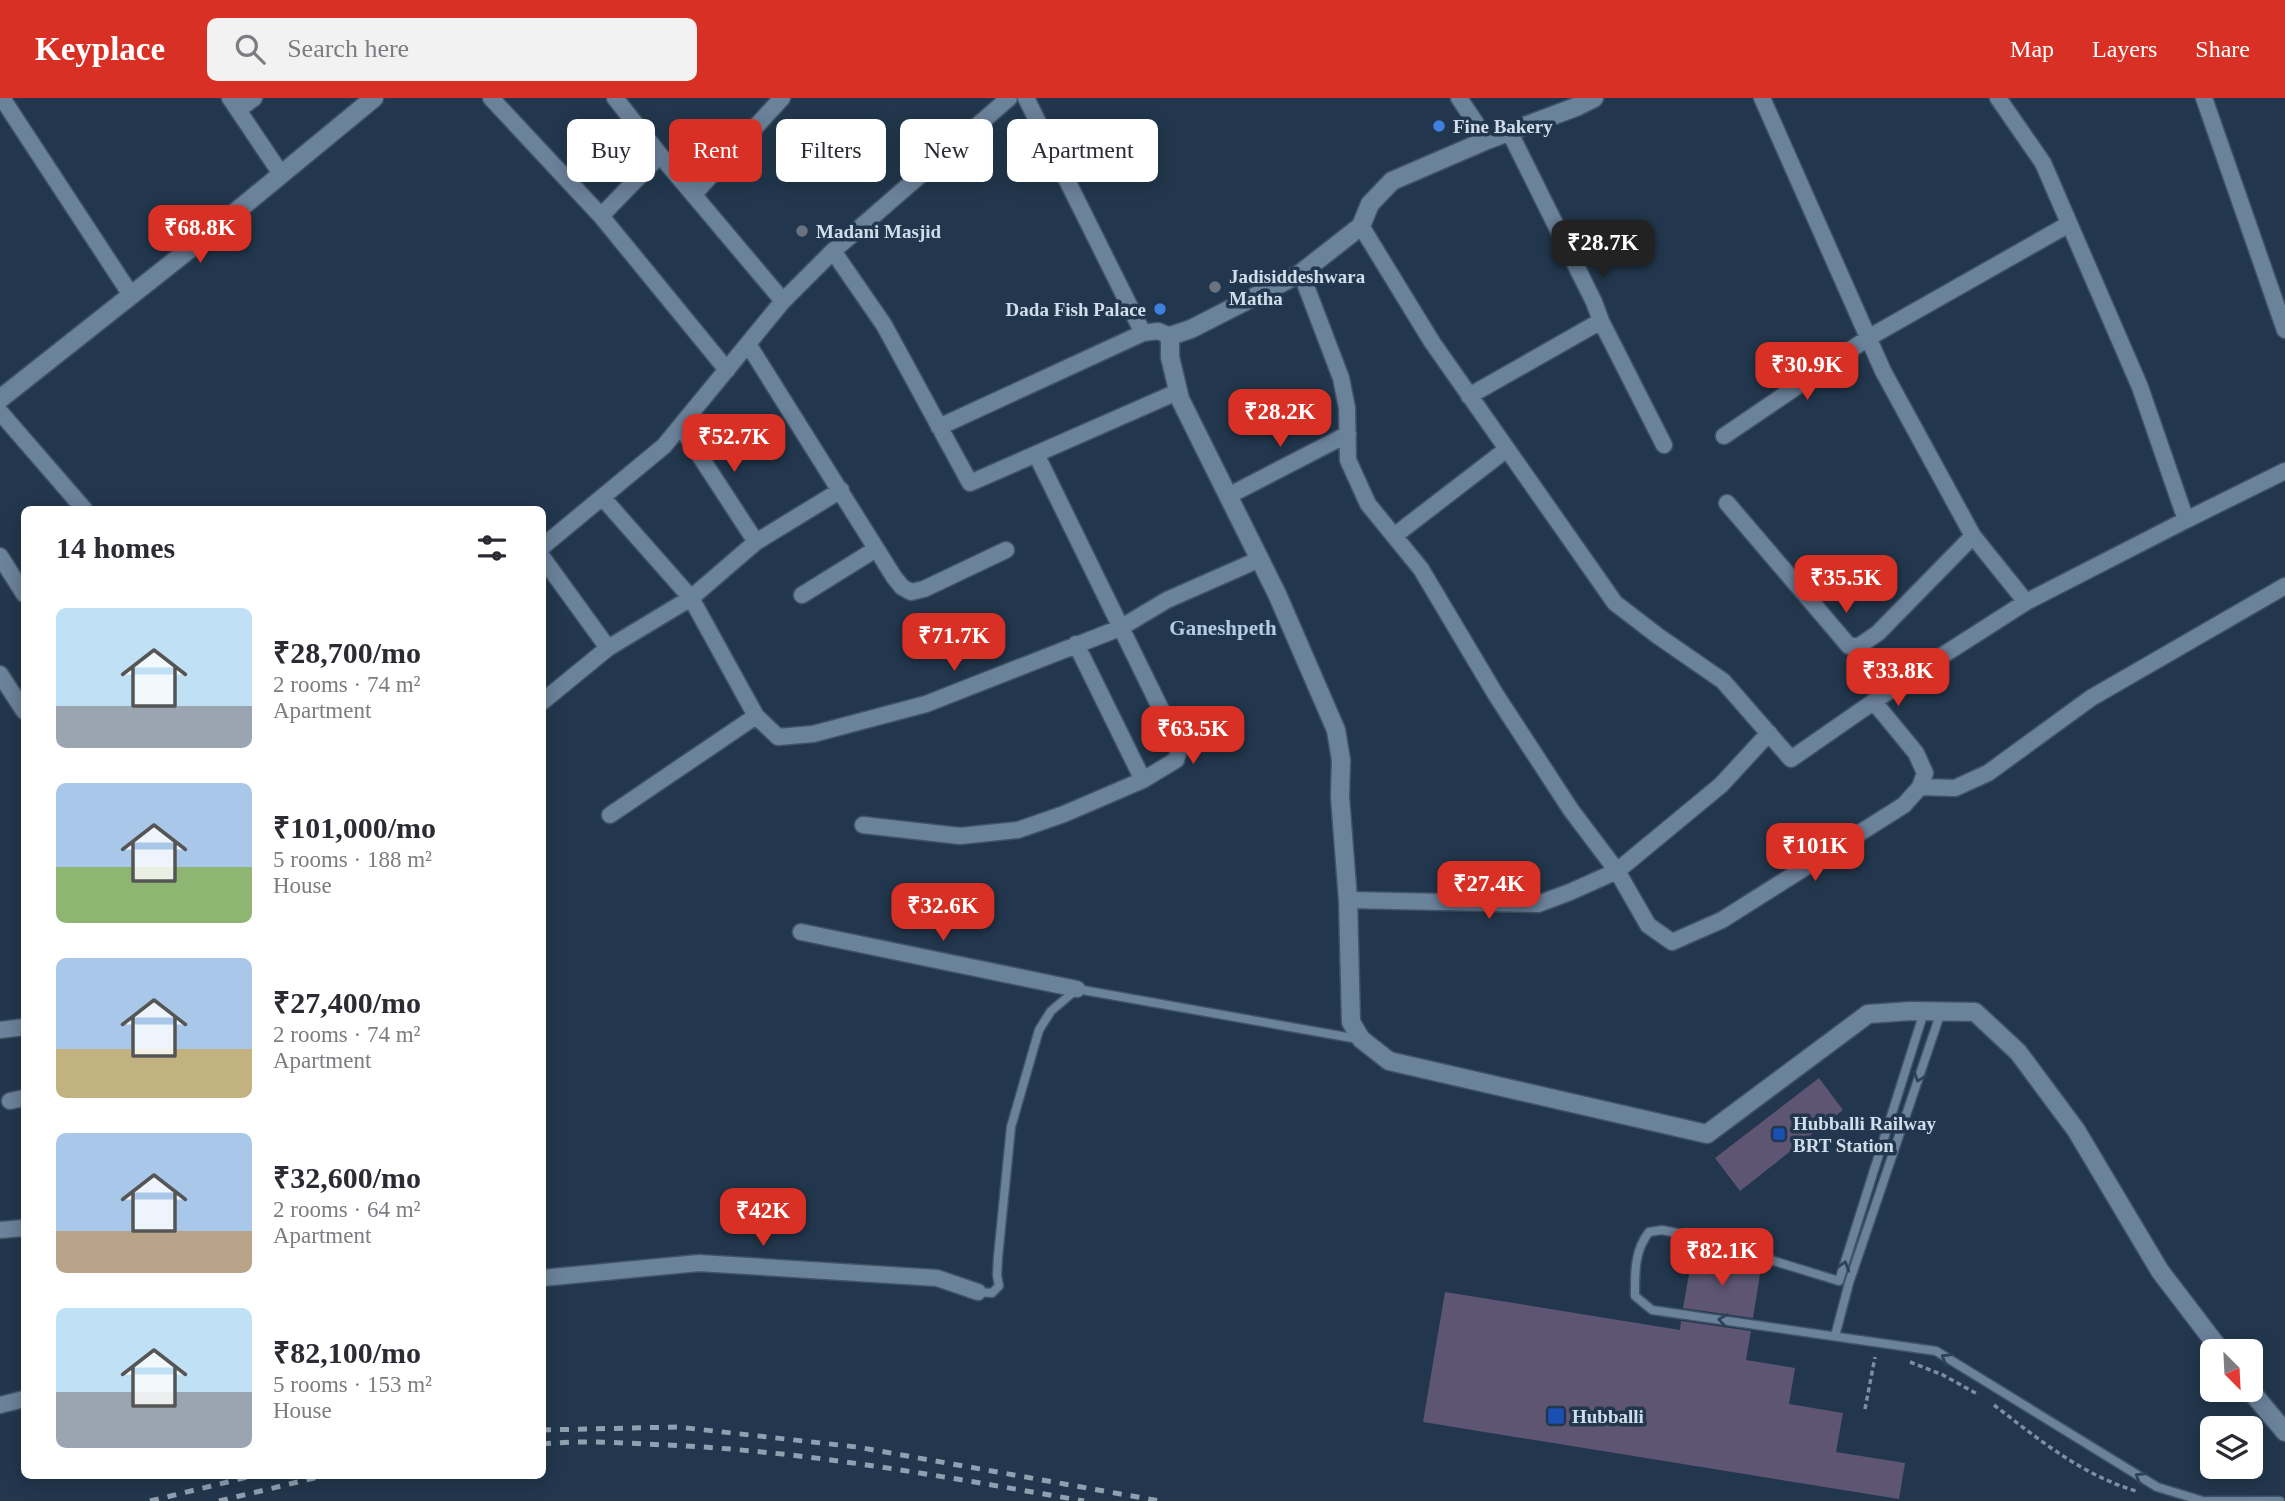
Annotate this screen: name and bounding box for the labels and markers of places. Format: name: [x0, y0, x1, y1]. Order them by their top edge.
place label: Fine Bakery: [1453, 116, 1553, 137]
marker: Fine Bakery: [1431, 118, 1447, 134]
pin: ₹68.8K: [143, 206, 257, 265]
pin: ₹28.7K: [1546, 220, 1660, 280]
place label: Madani Masjid: [816, 221, 942, 242]
marker: Madani Masjid: [794, 223, 810, 239]
place label: Jadisiddeshwara Matha: [1229, 266, 1366, 309]
marker: Jadisiddeshwara Matha: [1207, 279, 1223, 295]
place label: Dada Fish Palace: [1006, 299, 1146, 320]
marker: Dada Fish Palace: [1152, 301, 1168, 317]
pin: ₹30.9K: [1750, 342, 1864, 402]
pin: ₹28.2K: [1223, 390, 1337, 449]
pin: ₹52.7K: [677, 414, 791, 474]
pin: ₹35.5K: [1789, 556, 1903, 615]
pin: ₹71.7K: [897, 614, 1011, 673]
pin: ₹33.8K: [1841, 648, 1955, 708]
pin: ₹63.5K: [1136, 706, 1250, 766]
pin: ₹101K: [1766, 824, 1864, 883]
pin: ₹27.4K: [1432, 862, 1546, 921]
pin: ₹32.6K: [886, 884, 1000, 943]
place label: Hubballi Railway BRT Station: [1793, 1113, 1937, 1156]
marker: Hubballi Railway BRT Station: [1771, 1126, 1787, 1142]
pin: ₹42K: [722, 1188, 804, 1248]
pin: ₹82.1K: [1665, 1228, 1779, 1288]
marker: Hubballi: [1546, 1406, 1566, 1426]
place label: Hubballi: [1572, 1406, 1644, 1427]

